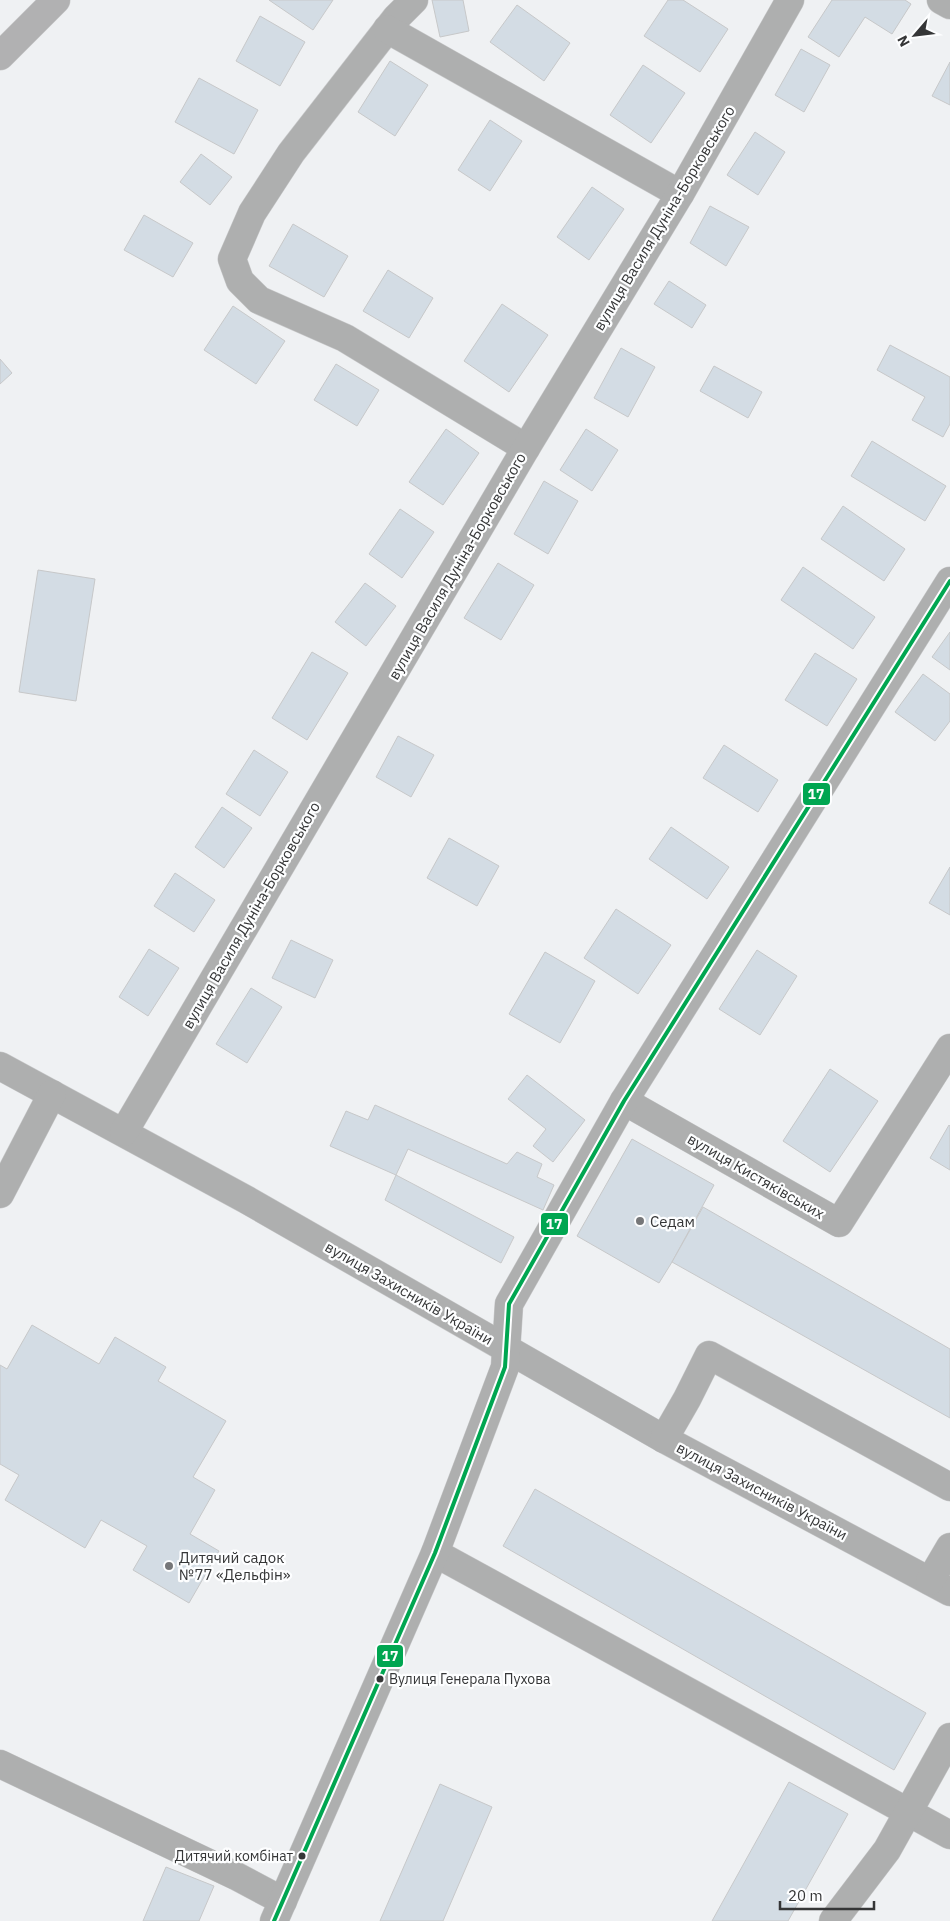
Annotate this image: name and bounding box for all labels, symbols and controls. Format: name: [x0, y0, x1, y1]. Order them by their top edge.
north arrow: [890, 10, 940, 60]
text: N: [893, 32, 914, 50]
street label: вулиця Василя Дуніна-Борковського: [589, 102, 739, 334]
street label: вулиця Василя Дуніна-Борковського: [384, 449, 530, 683]
line badge: 17: [802, 782, 831, 806]
text: 17: [808, 785, 824, 803]
street label: вулиця Василя Дуніна-Борковського: [178, 798, 324, 1032]
street label: вулиця Кистяківських: [684, 1129, 828, 1223]
line badge: 17: [540, 1212, 569, 1236]
place label: Седам: [650, 1212, 695, 1231]
text: 17: [546, 1215, 562, 1233]
marker: Седам: [634, 1215, 646, 1227]
street label: вулиця Захисників України: [322, 1237, 496, 1349]
street label: вулиця Захисників України: [673, 1438, 851, 1544]
place label: Дитячий садок №77 «Дельфін»: [179, 1548, 291, 1584]
marker: Дитячий садок №77 «Дельфін»: [163, 1560, 175, 1572]
line badge: 17: [376, 1644, 404, 1668]
text: 17: [382, 1647, 398, 1665]
place label: Вулиця Генерала Пухова: [389, 1670, 551, 1688]
marker: Вулиця Генерала Пухова: [375, 1674, 385, 1684]
place label: Дитячий комбінат: [175, 1847, 293, 1865]
marker: Дитячий комбінат: [297, 1851, 307, 1861]
scale bar: [780, 1878, 874, 1910]
text: 20 m: [788, 1886, 823, 1905]

